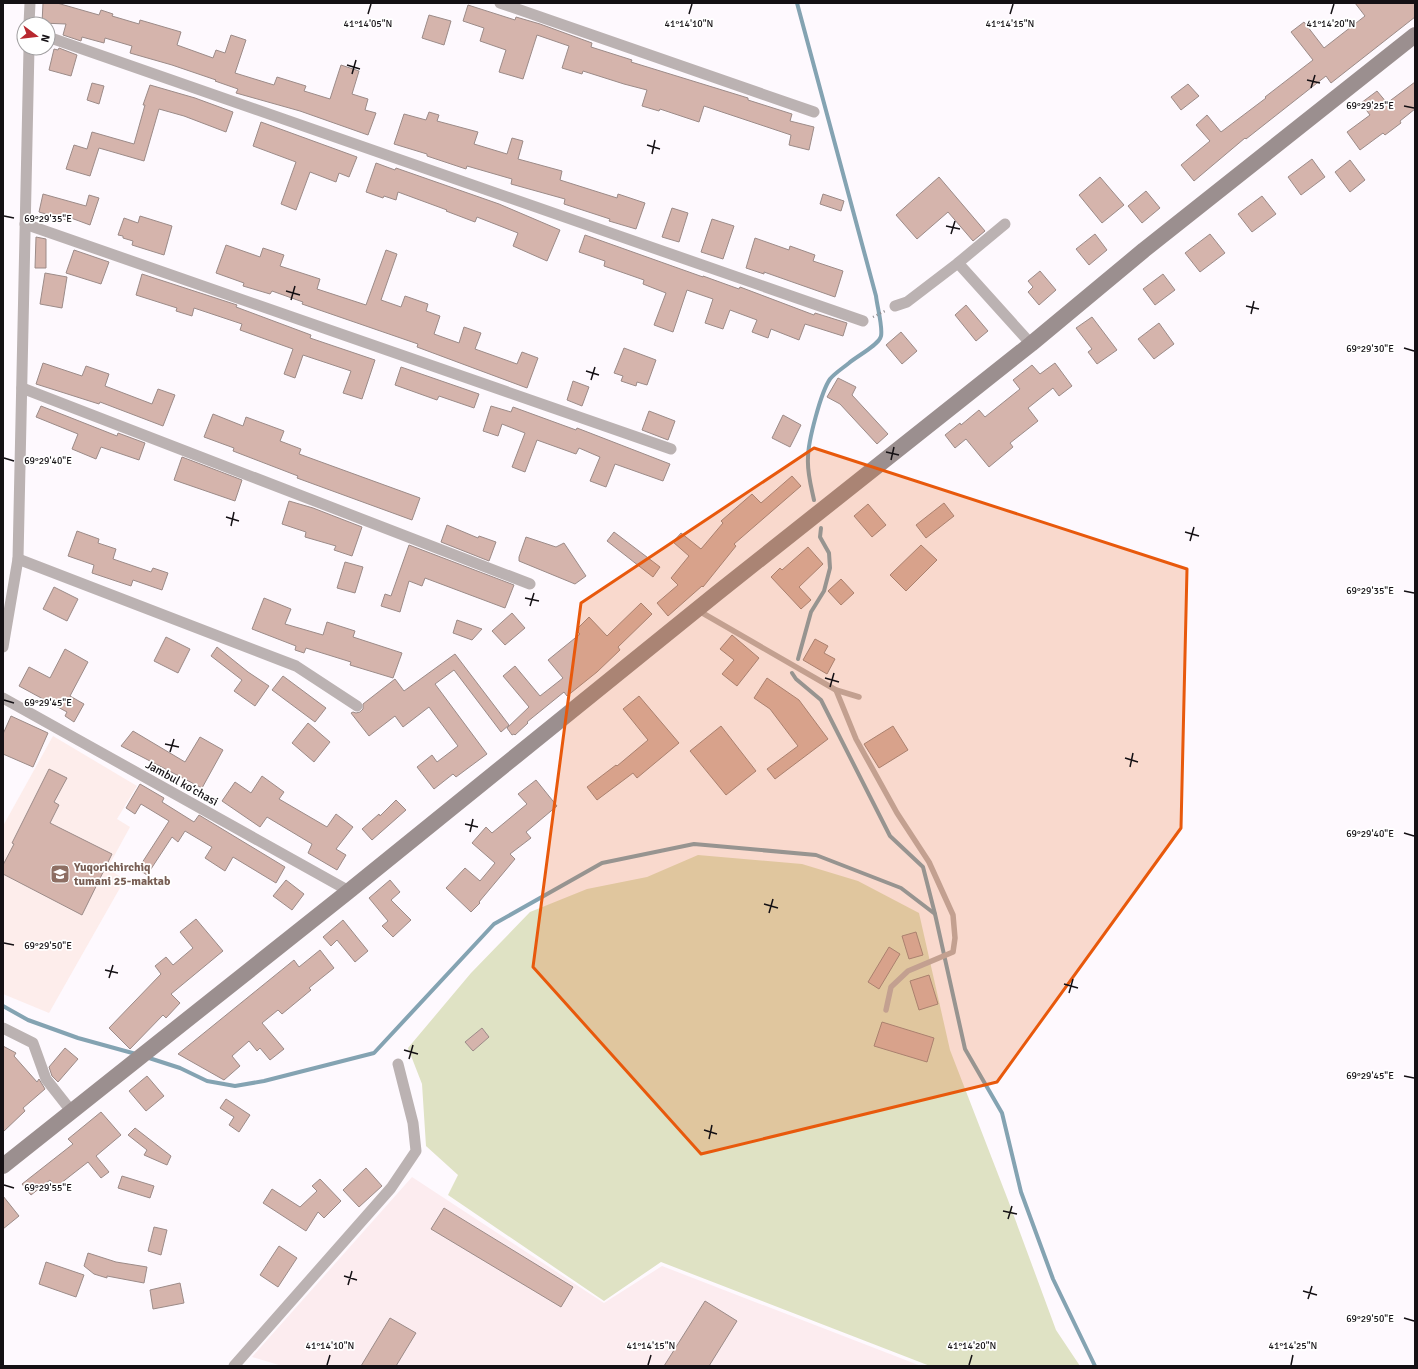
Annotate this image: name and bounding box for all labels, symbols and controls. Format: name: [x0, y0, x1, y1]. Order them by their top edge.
north arrow: [16, 16, 56, 56]
text: 41°14'05"N: [344, 18, 392, 30]
text: 41°14'10"N: [665, 18, 713, 30]
text: 41°14'15"N: [986, 18, 1034, 30]
text: 41°14'20"N: [1307, 18, 1355, 30]
text: N: [38, 33, 52, 44]
text: 69°29'25"E: [1346, 100, 1394, 112]
text: 69°29'35"E: [24, 213, 72, 225]
text: 69°29'30"E: [1346, 343, 1394, 355]
text: 69°29'40"E: [24, 455, 72, 467]
text: 69°29'35"E: [1346, 585, 1394, 597]
text: 69°29'45"E: [24, 697, 72, 709]
street label: Jambul ko‘chasi: [143, 757, 221, 810]
text: 69°29'40"E: [1346, 828, 1394, 840]
place label: Yuqorichirchiq tumani 25-maktab: [73, 860, 171, 889]
school or university icon: Yuqorichirchiq tumani 25-maktab: [49, 863, 71, 885]
text: 69°29'50"E: [24, 940, 72, 952]
text: 69°29'45"E: [1346, 1070, 1394, 1082]
text: 69°29'55"E: [24, 1182, 72, 1194]
text: 69°29'50"E: [1346, 1313, 1394, 1325]
text: 41°14'10"N: [306, 1340, 354, 1352]
text: 41°14'15"N: [627, 1340, 675, 1352]
text: 41°14'20"N: [948, 1340, 996, 1352]
text: 41°14'25"N: [1269, 1340, 1317, 1352]

